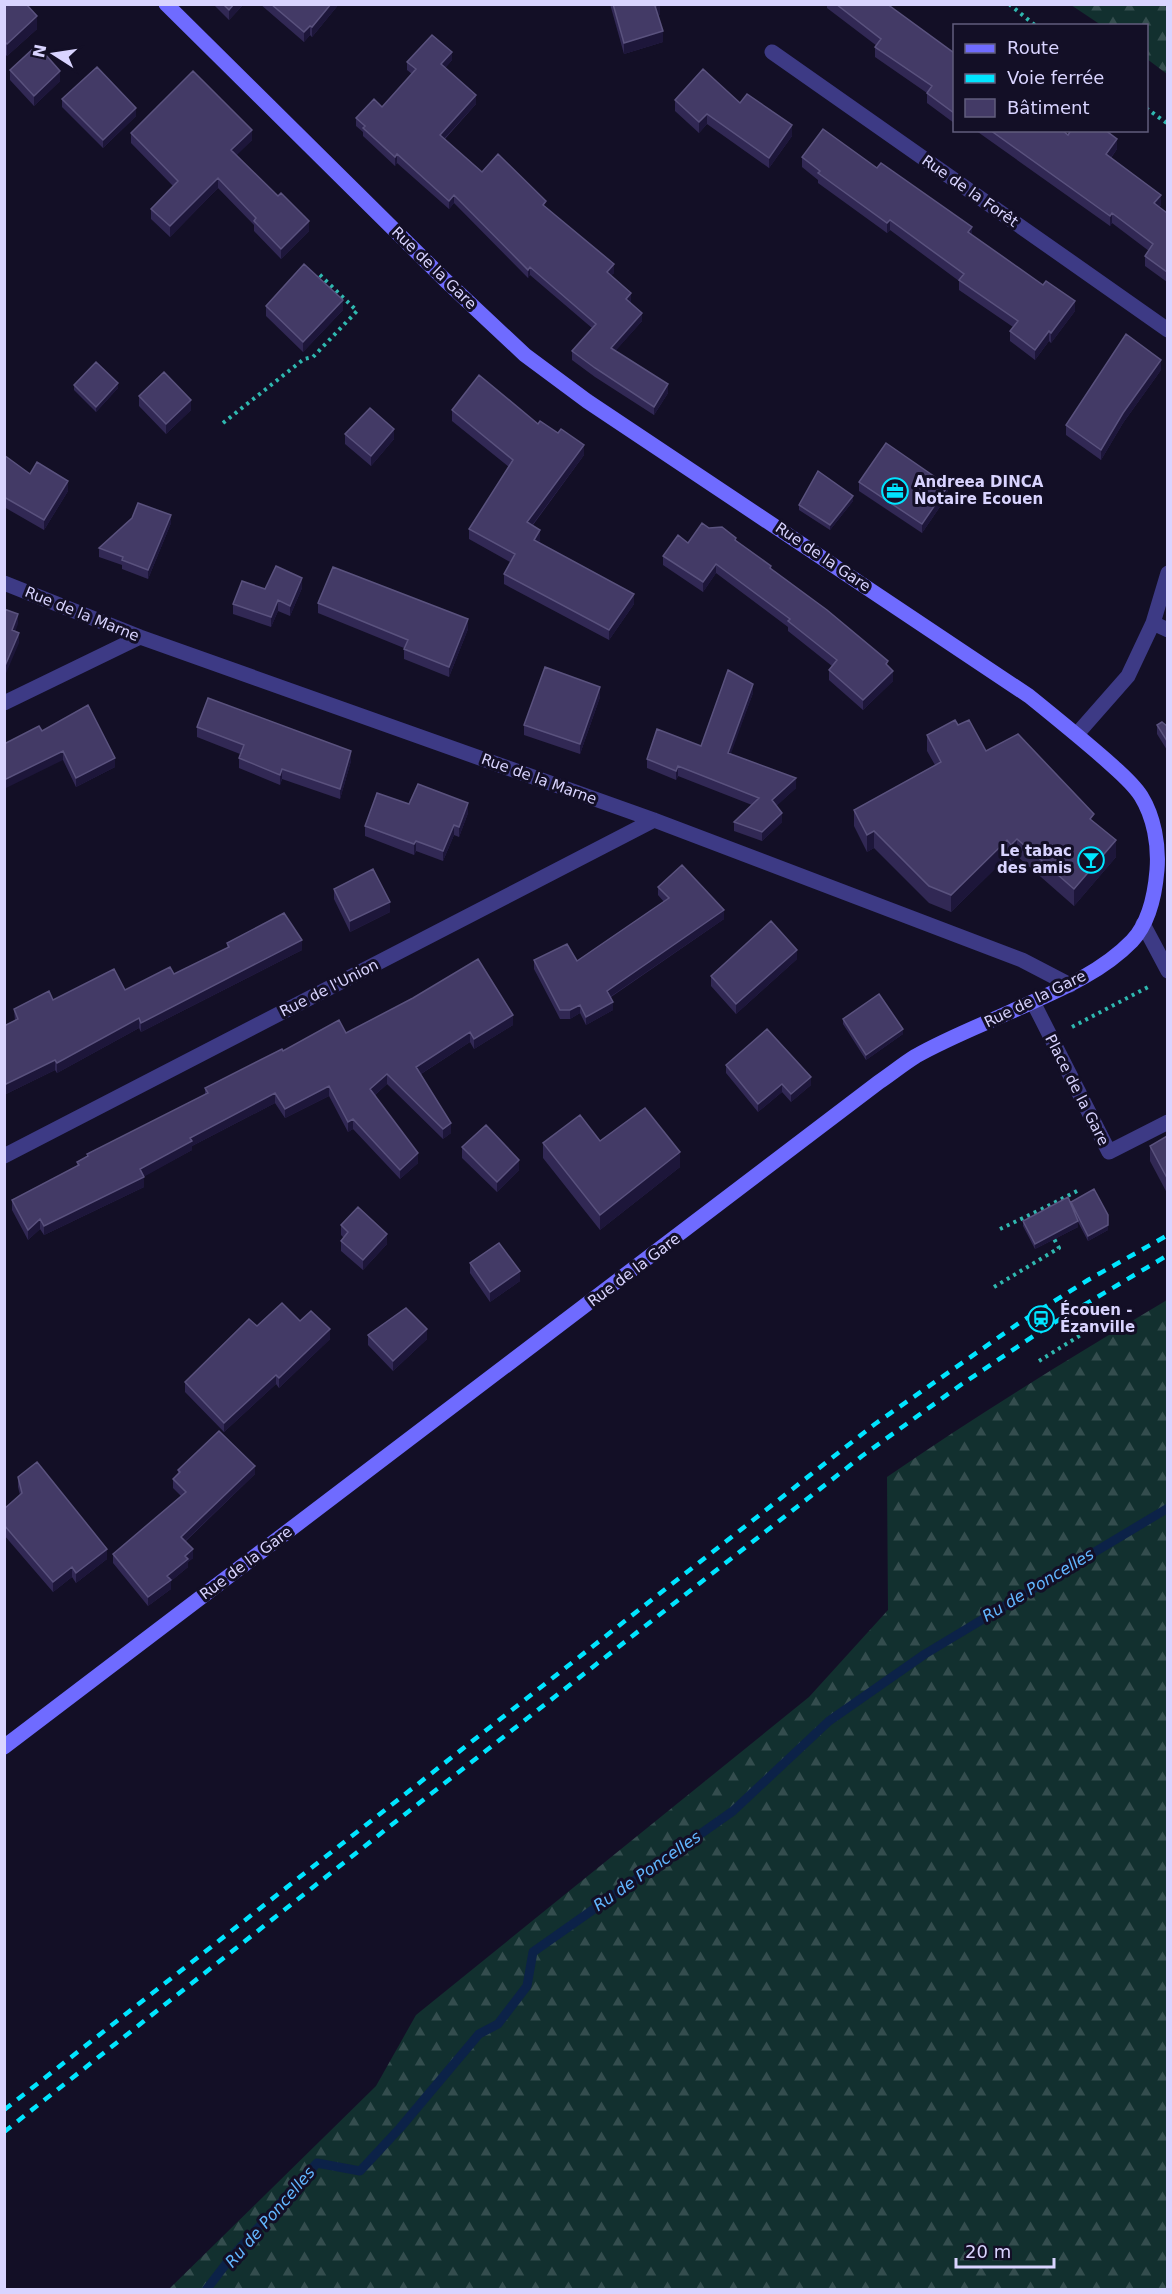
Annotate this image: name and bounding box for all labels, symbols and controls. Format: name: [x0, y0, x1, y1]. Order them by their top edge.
north arrow: [24, 24, 84, 84]
legend: [953, 24, 1148, 132]
text: Route: [1007, 37, 1059, 58]
text: N: [29, 42, 51, 60]
text: Voie ferrée: [1007, 67, 1104, 88]
text: Bâtiment: [1007, 97, 1090, 118]
street label: Rue de la Forêt: [919, 151, 1022, 231]
street label: Rue de la Gare: [388, 223, 480, 313]
place label: Andreea DINCA Notaire Ecouen: [914, 473, 1044, 508]
office icon: Andreea DINCA Notaire Ecouen: [880, 476, 910, 506]
street label: Rue de la Gare: [772, 519, 874, 595]
street label: Rue de la Marne: [22, 583, 142, 645]
street label: Rue de la Marne: [479, 750, 599, 808]
place label: Le tabac des amis: [997, 842, 1072, 877]
bar icon: Le tabac des amis: [1076, 845, 1106, 875]
street label: Rue de l'Union: [277, 955, 381, 1021]
street label: Rue de la Gare: [981, 967, 1089, 1031]
street label: Place de la Gare: [1041, 1031, 1113, 1149]
street label: Rue de la Gare: [584, 1229, 684, 1311]
place label: Écouen - Ézanville: [1060, 1300, 1135, 1336]
station icon: Écouen - Ézanville: [1026, 1304, 1056, 1334]
street label: Rue de la Gare: [196, 1522, 296, 1604]
water label: Ru de Poncelles: [979, 1544, 1097, 1626]
water label: Ru de Poncelles: [590, 1827, 704, 1915]
water label: Ru de Poncelles: [221, 2163, 319, 2271]
scale bar: [956, 2231, 1054, 2269]
text: 20 m: [965, 2241, 1011, 2262]

